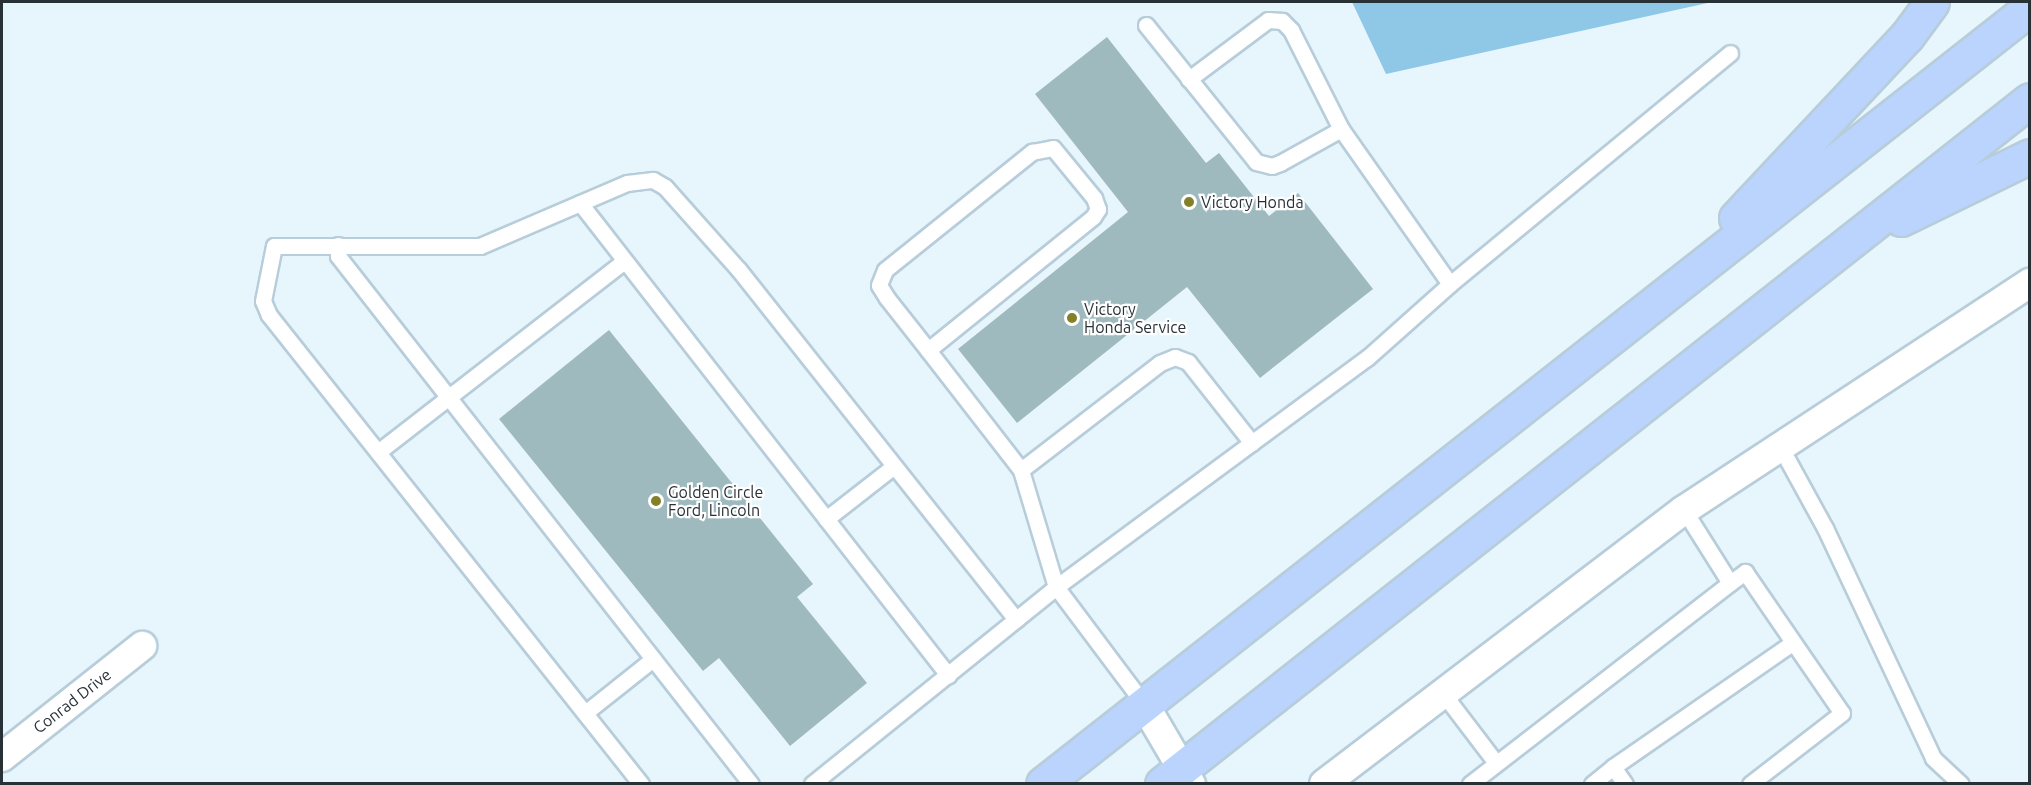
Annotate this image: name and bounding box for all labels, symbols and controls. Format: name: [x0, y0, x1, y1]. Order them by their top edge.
place label: Victory Honda: [1201, 192, 1304, 212]
marker: Victory Honda: [1182, 195, 1196, 209]
place label: Victory Honda Service: [1084, 299, 1186, 337]
marker: Victory Honda Service: [1065, 311, 1079, 325]
place label: Golden Circle Ford, Lincoln: [668, 482, 763, 520]
marker: Golden Circle Ford, Lincoln: [649, 494, 663, 508]
street label: Conrad Drive: [29, 665, 115, 737]

